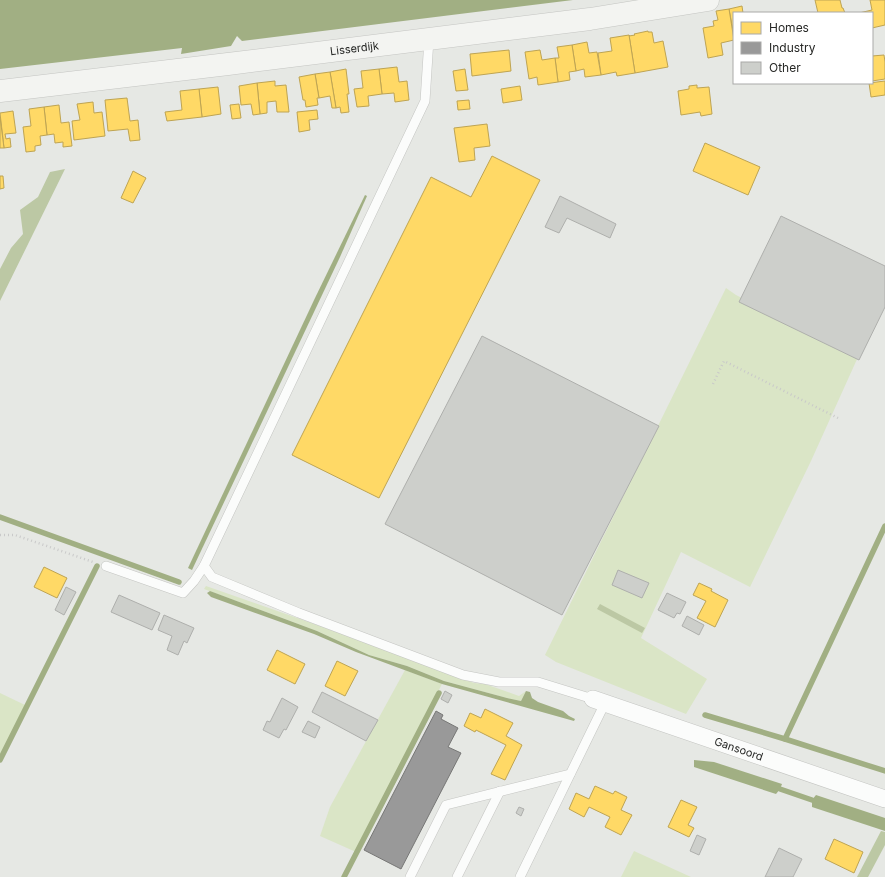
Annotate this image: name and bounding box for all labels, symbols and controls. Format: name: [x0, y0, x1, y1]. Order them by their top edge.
legend: [733, 12, 873, 84]
text: Homes: [769, 20, 809, 35]
street label: Lisserdijk: [329, 38, 380, 58]
text: Industry: [769, 40, 816, 55]
text: Other: [769, 60, 801, 75]
street label: Gansoord: [712, 734, 765, 764]

